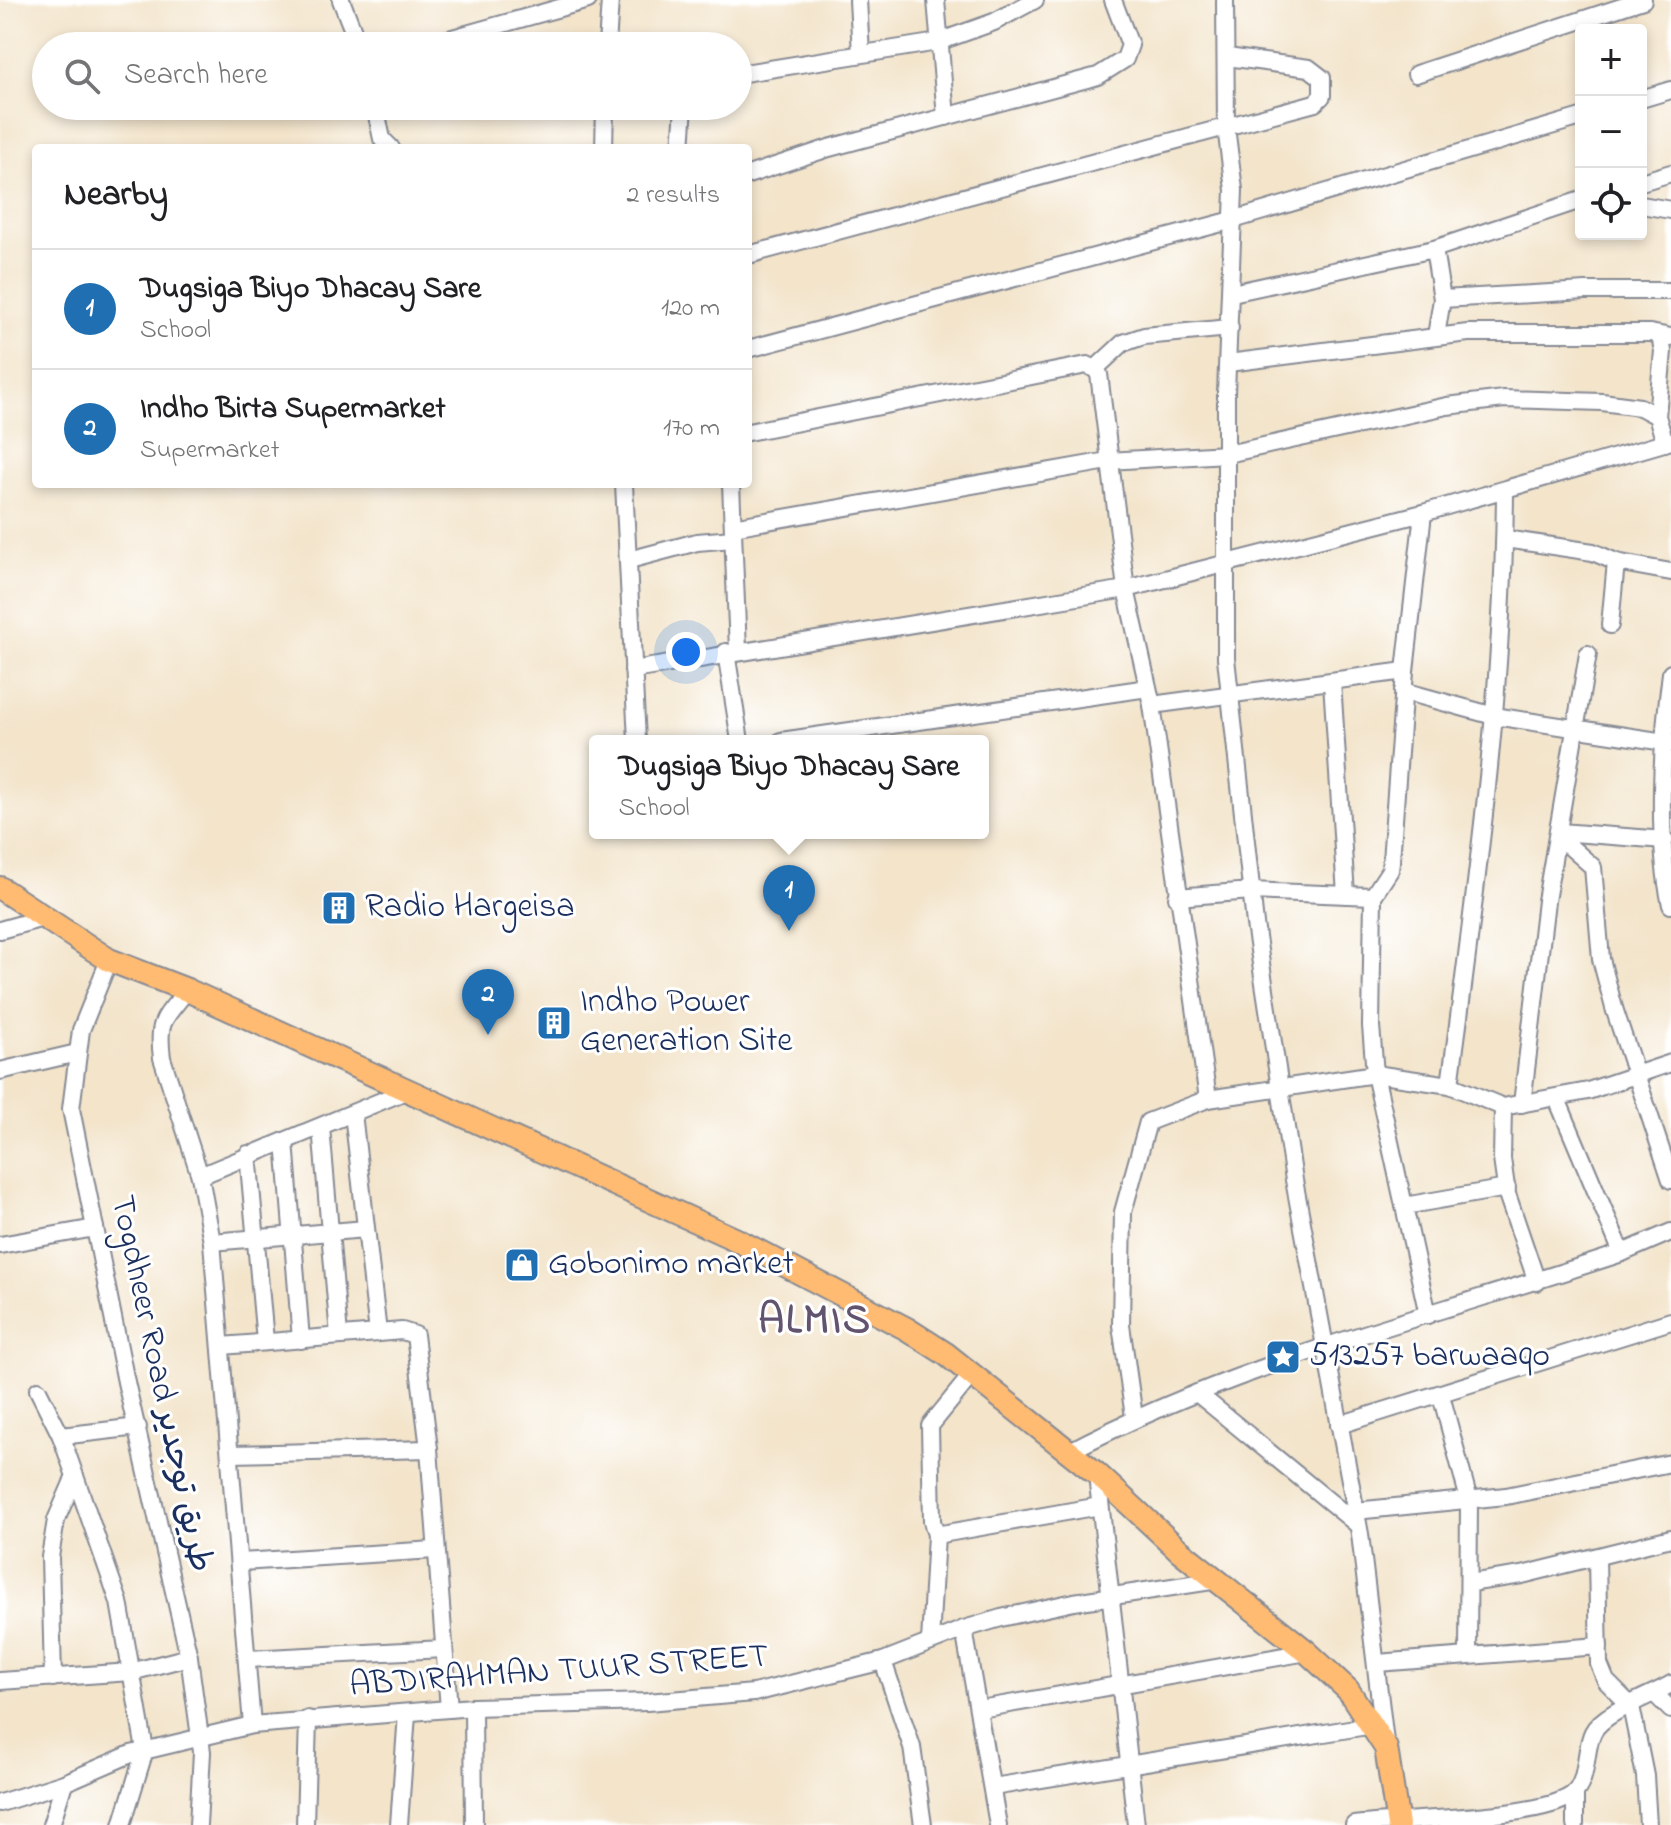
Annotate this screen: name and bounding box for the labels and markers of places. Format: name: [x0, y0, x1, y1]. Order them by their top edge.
pin: 1: [763, 865, 815, 931]
place label: Radio Hargeisa: [365, 883, 575, 933]
building icon: Radio Hargeisa: [320, 889, 358, 927]
pin: 2: [462, 969, 514, 1035]
place label: Indho Power Generation Site: [580, 978, 793, 1067]
building icon: Indho Power Generation Site: [535, 1004, 573, 1042]
place label: Gobonimo market: [548, 1240, 794, 1290]
shop icon: Gobonimo market: [503, 1246, 541, 1284]
place label: 513257 barwaaqo: [1309, 1332, 1550, 1382]
place icon: 513257 barwaaqo: [1264, 1338, 1302, 1376]

